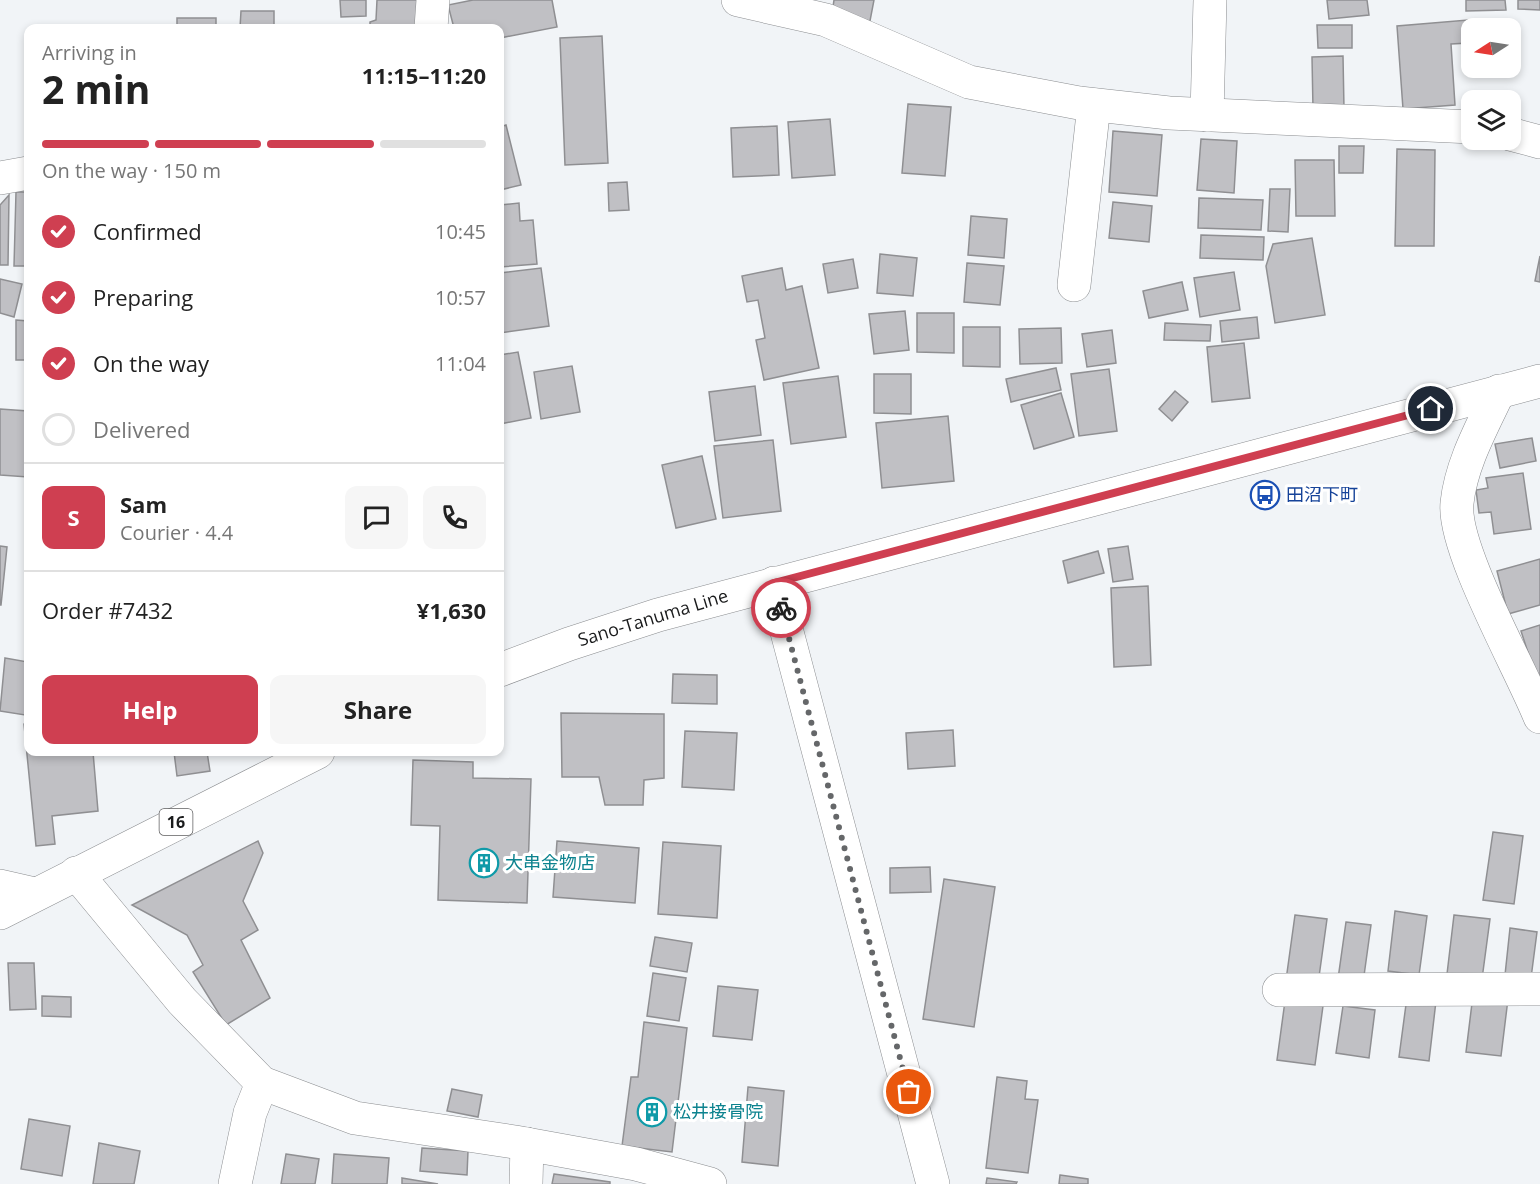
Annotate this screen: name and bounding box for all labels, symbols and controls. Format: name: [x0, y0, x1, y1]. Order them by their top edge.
north arrow: [1461, 18, 1521, 78]
map controls: [1461, 18, 1521, 150]
text: Arriving in: [42, 39, 137, 66]
text: 11:15–11:20: [362, 60, 486, 90]
text: 2 min: [42, 62, 150, 115]
button: layers: [1461, 90, 1521, 150]
text: On the way · 150 m: [42, 157, 221, 184]
icon: check: [42, 215, 75, 248]
text: Confirmed: [93, 216, 202, 246]
text: 10:45: [435, 218, 486, 245]
icon: check: [42, 281, 75, 314]
text: Preparing: [93, 282, 193, 312]
text: 10:57: [435, 284, 486, 311]
icon: check: [42, 347, 75, 380]
text: On the way: [93, 348, 209, 378]
text: 11:04: [435, 350, 486, 377]
pin: [1405, 383, 1456, 434]
icon: home: [1414, 392, 1447, 425]
text: Delivered: [93, 414, 191, 444]
bus stop icon: 田沼下町: [1249, 479, 1281, 511]
place label: 田沼下町: [1286, 482, 1358, 506]
button: chat: [345, 486, 408, 549]
button: phone: [423, 486, 486, 549]
text: Sam: [120, 489, 167, 519]
text: S: [67, 502, 80, 532]
text: Courier · 4.4: [120, 519, 233, 546]
courier: [751, 578, 811, 638]
street label: Sano-Tanuma Line: [575, 583, 731, 651]
icon: bike: [765, 592, 798, 625]
text: Order #7432: [42, 595, 173, 625]
text: ¥1,630: [417, 595, 486, 625]
button: Help: [42, 675, 258, 744]
button: Share: [270, 675, 486, 744]
road number: 16: [160, 809, 192, 835]
building icon: 大串金物店: [468, 847, 500, 879]
place label: 大串金物店: [505, 850, 595, 874]
pin: [883, 1066, 934, 1117]
icon: bag: [892, 1075, 925, 1108]
building icon: 松井接骨院: [636, 1096, 668, 1128]
place label: 松井接骨院: [673, 1099, 763, 1123]

